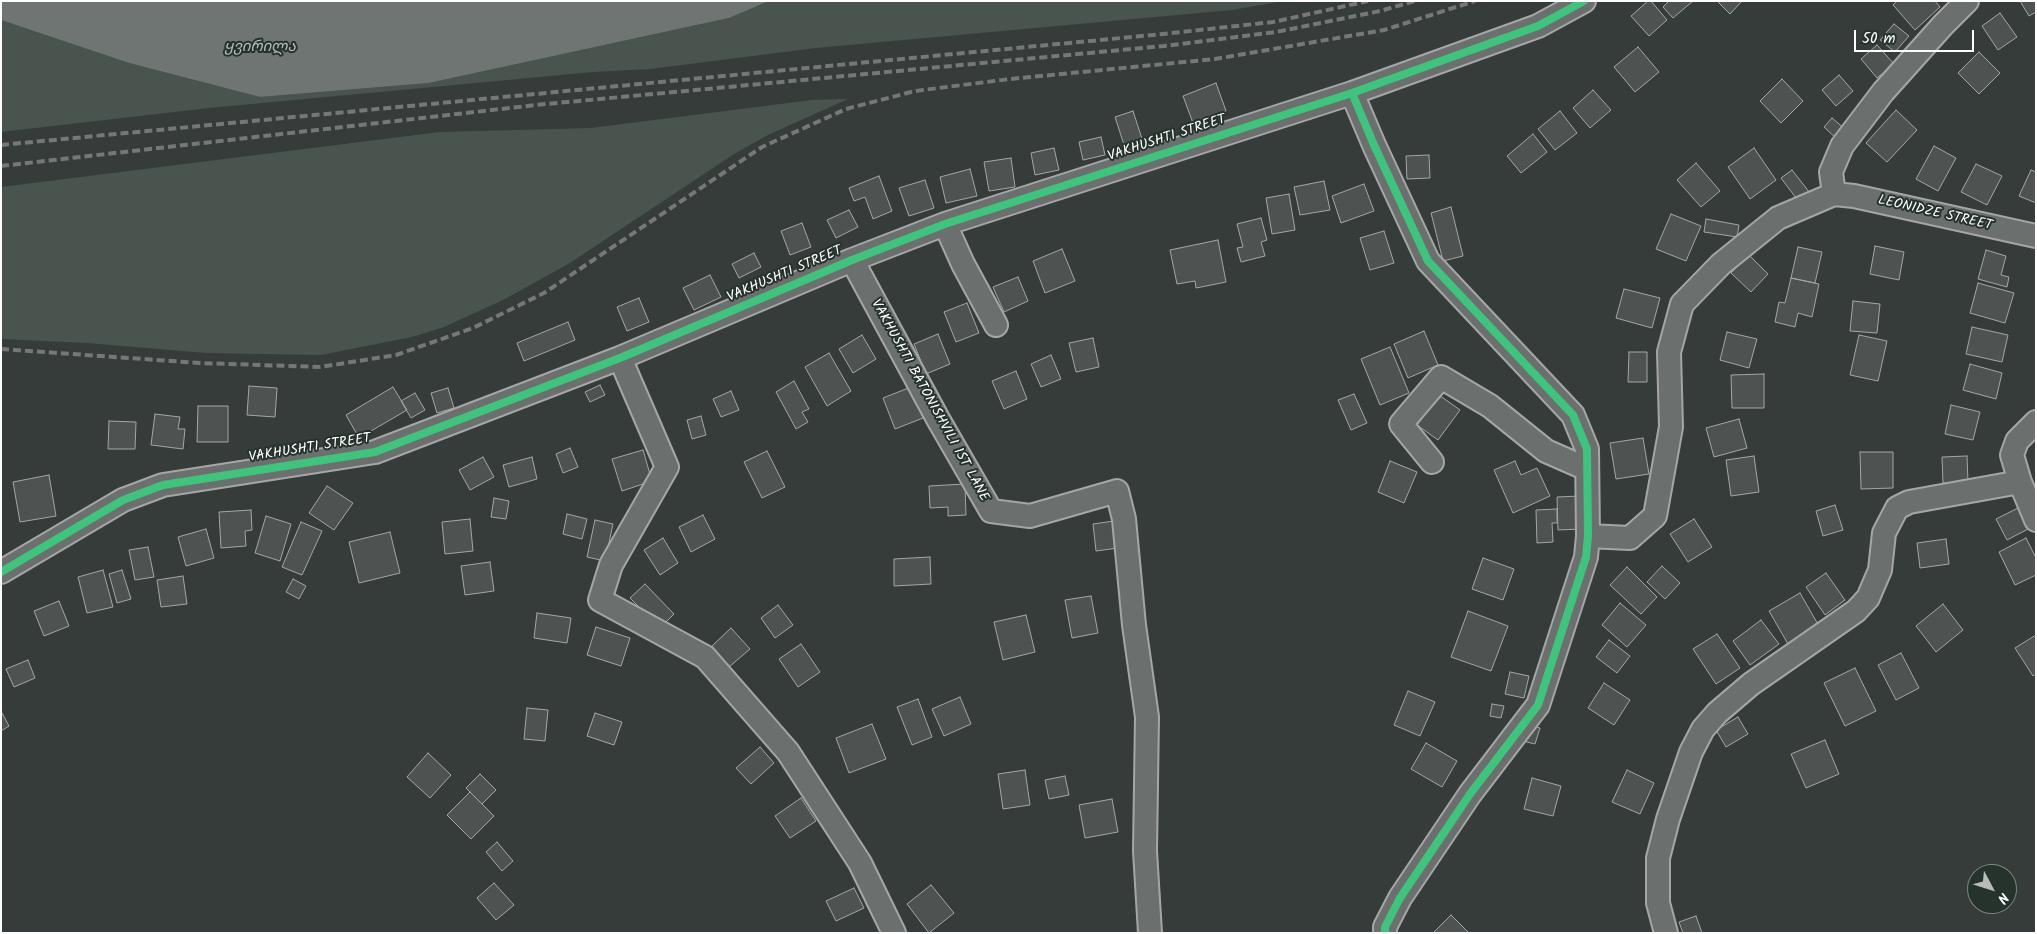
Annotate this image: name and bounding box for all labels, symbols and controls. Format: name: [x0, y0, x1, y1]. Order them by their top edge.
scale bar: [1857, 20, 1977, 52]
text: 50 m: [1862, 27, 1896, 51]
water label: ყვირილა: [224, 39, 296, 57]
street label: VAKHUSHTI STREET: [1106, 112, 1228, 166]
street label: LEONIDZE STREET: [1876, 193, 1994, 235]
street label: VAKHUSHTI STREET: [725, 243, 845, 307]
street label: VAKHUSHTI BATONISHVILI 1ST LANE: [866, 297, 992, 505]
street label: VAKHUSHTI STREET: [248, 431, 372, 467]
north arrow: [1967, 864, 2017, 914]
text: N: [1991, 888, 2014, 908]

